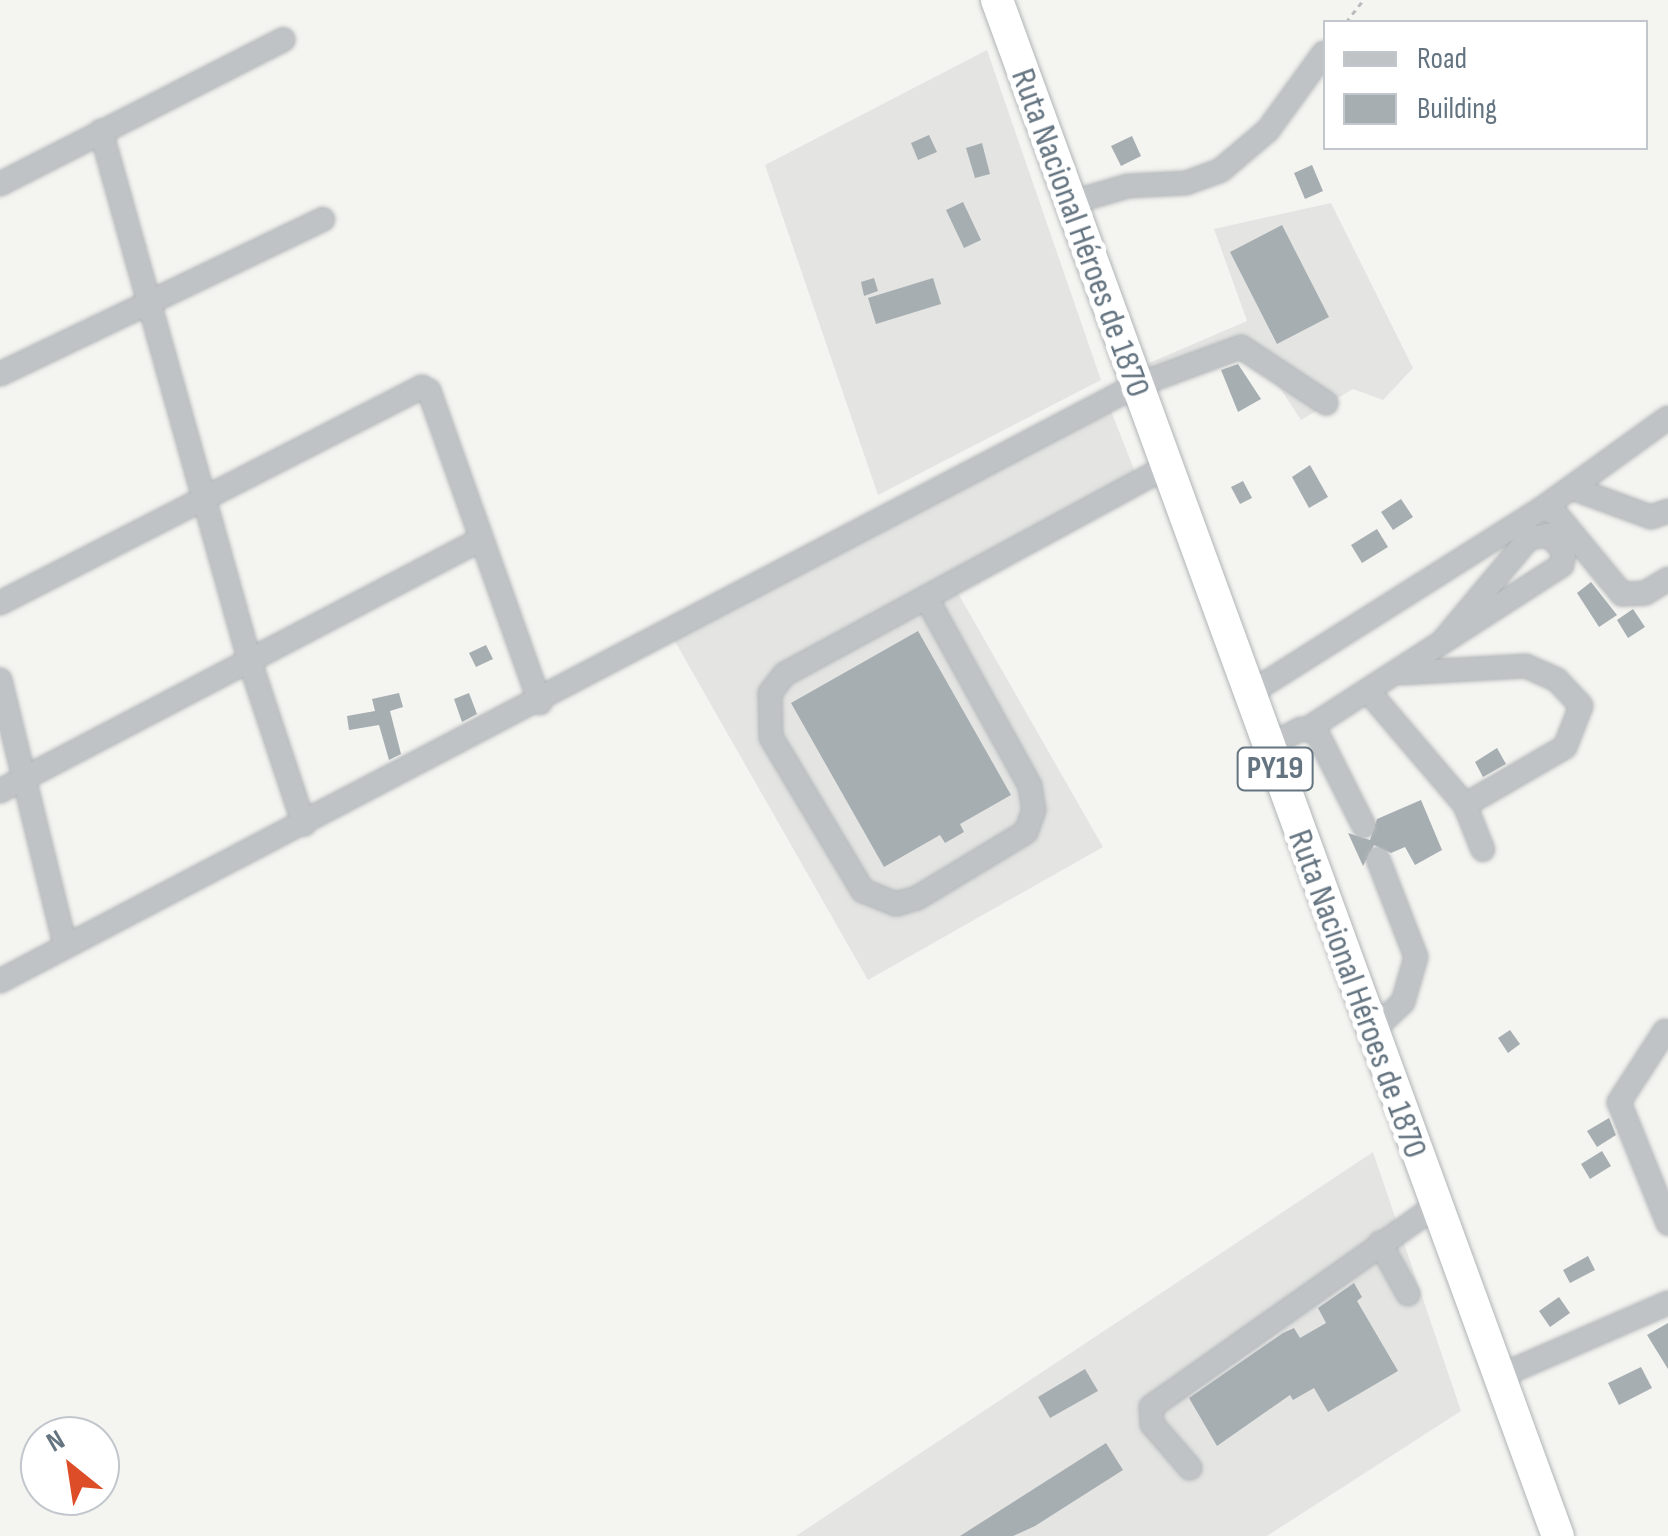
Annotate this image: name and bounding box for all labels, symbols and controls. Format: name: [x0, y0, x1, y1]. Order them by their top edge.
legend: [1323, 20, 1648, 150]
text: Road: [1417, 41, 1467, 77]
street label: Ruta Nacional Héroes de 1870: [1001, 63, 1159, 403]
text: Building: [1417, 91, 1497, 127]
road number: PY19: [1235, 742, 1315, 796]
street label: Ruta Nacional Héroes de 1870: [1278, 824, 1436, 1164]
north arrow: [20, 1416, 120, 1516]
text: N: [41, 1423, 70, 1459]

